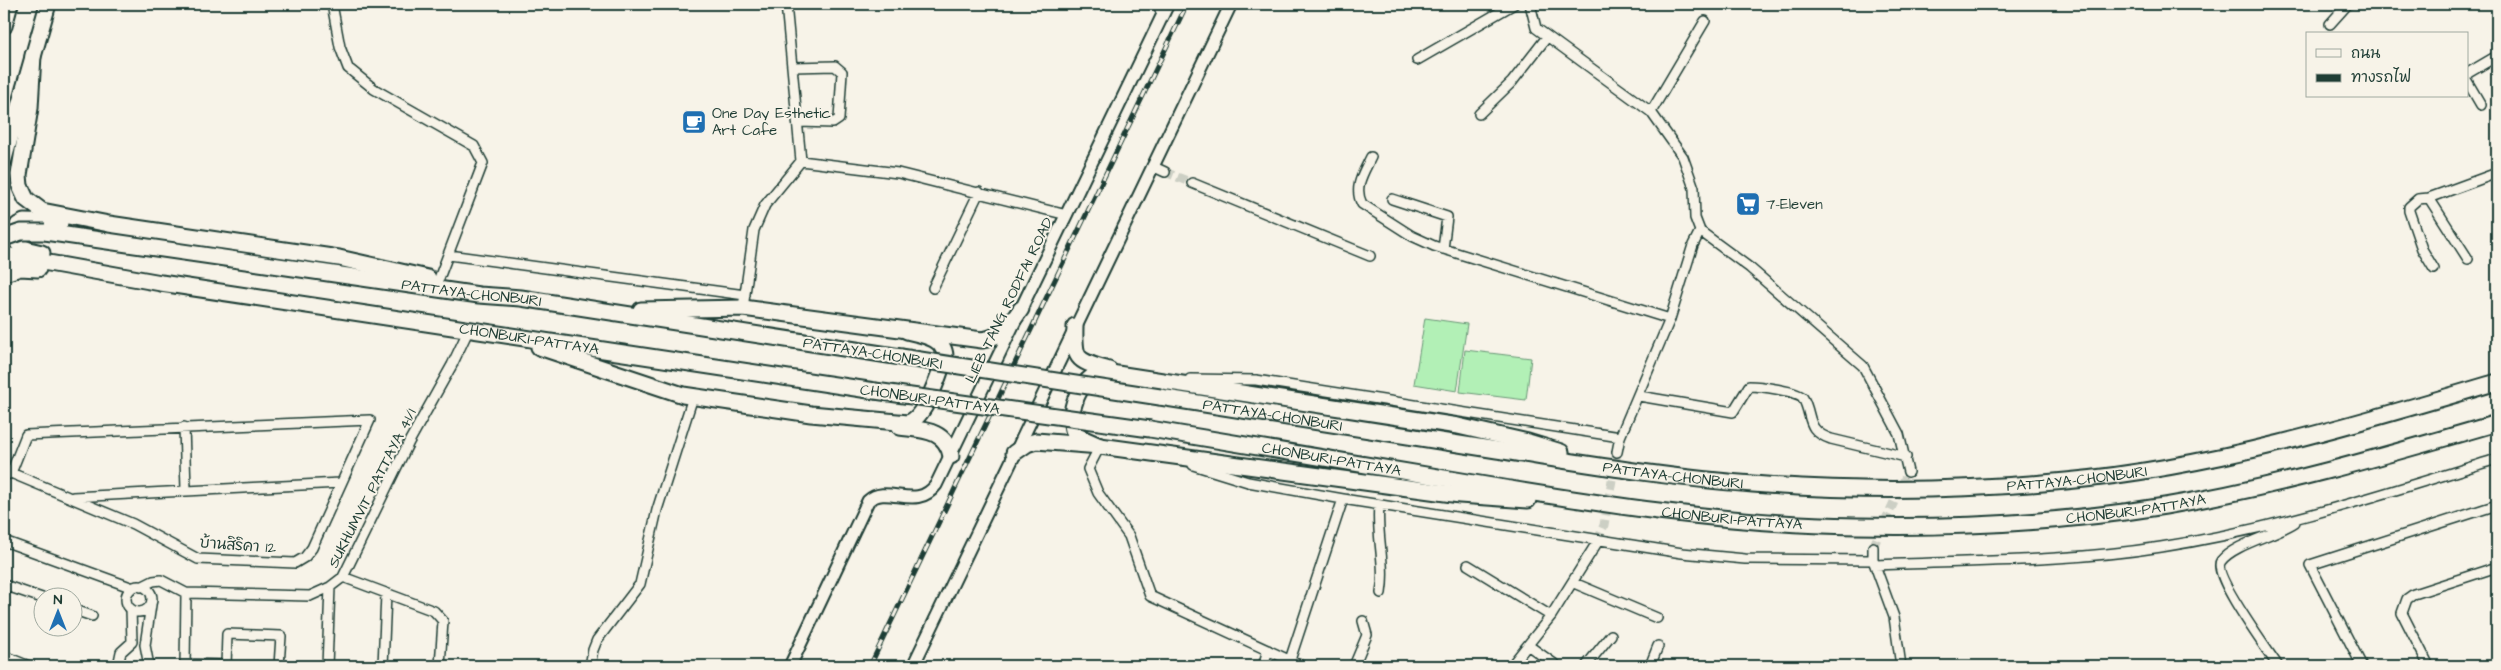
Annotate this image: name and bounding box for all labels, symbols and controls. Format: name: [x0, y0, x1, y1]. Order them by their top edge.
legend: [2306, 32, 2468, 98]
text: ถนน: [2351, 43, 2380, 64]
text: ทางรถไฟ: [2351, 67, 2411, 88]
place label: One Day Esthetic Art Cafe: [712, 103, 832, 141]
cafe icon: One Day Esthetic Art Cafe: [681, 109, 707, 135]
supermarket icon: 7-Eleven: [1735, 191, 1761, 217]
place label: 7-Eleven: [1766, 194, 1823, 215]
street label: LIEB TANG RODFAI ROAD: [960, 214, 1059, 387]
street label: PATTAYA-CHONBURI: [400, 274, 543, 312]
street label: CHONBURI-PATTAYA: [458, 318, 601, 360]
street label: PATTAYA-CHONBURI: [802, 332, 944, 375]
street label: CHONBURI-PATTAYA: [859, 379, 1002, 420]
street label: PATTAYA-CHONBURI: [1201, 394, 1344, 437]
street label: SUKHUMVIT PATTAYA 41/1: [323, 405, 422, 571]
street label: CHONBURI-PATTAYA: [1260, 437, 1403, 481]
street label: PATTAYA-CHONBURI: [1601, 457, 1744, 494]
street label: PATTAYA-CHONBURI: [2006, 461, 2149, 497]
street label: CHONBURI-PATTAYA: [2065, 489, 2208, 529]
street label: CHONBURI-PATTAYA: [1660, 502, 1803, 535]
street label: บ้านสิริคา 12: [199, 532, 277, 559]
north arrow: [32, 588, 82, 638]
text: N: [54, 590, 63, 610]

